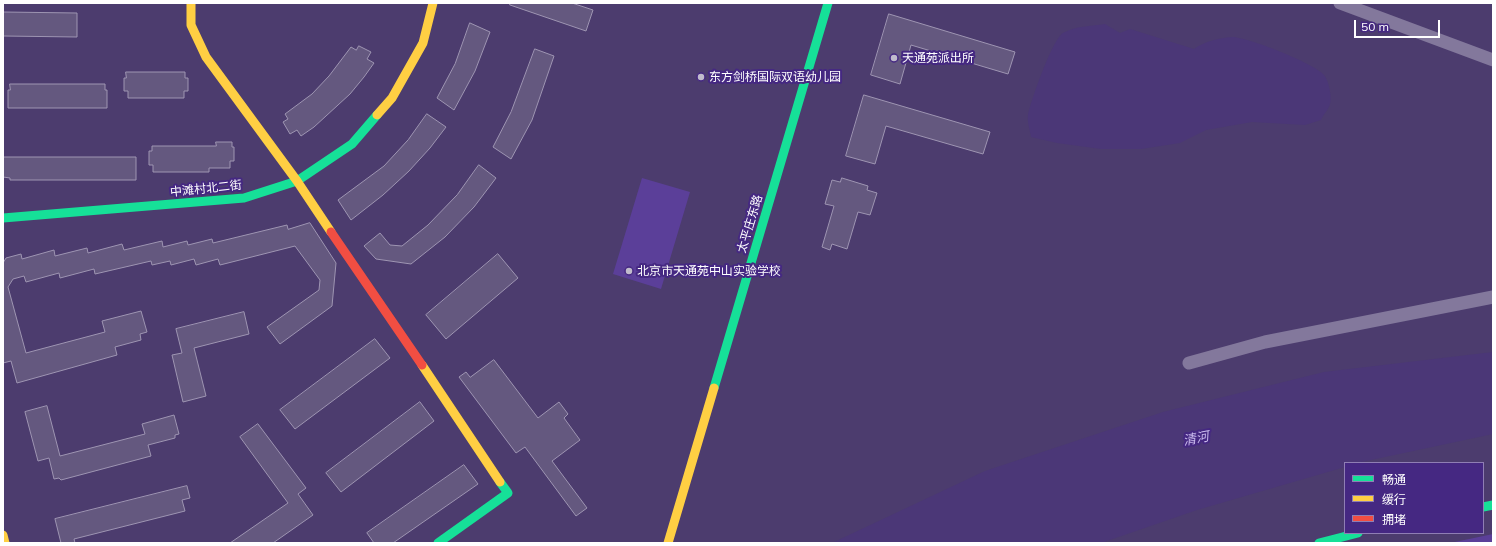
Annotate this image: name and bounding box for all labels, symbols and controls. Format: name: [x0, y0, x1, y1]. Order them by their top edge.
scale bar: [1356, 12, 1442, 38]
text: 50 m: [1361, 19, 1389, 34]
place label: 天通苑派出所: [902, 51, 974, 65]
marker: 天通苑派出所: [889, 53, 899, 63]
place label: 东方剑桥国际双语幼儿园: [709, 70, 841, 84]
marker: 东方剑桥国际双语幼儿园: [696, 72, 706, 82]
street label: 中滩村北二街: [169, 178, 243, 200]
street label: 太平庄东路: [734, 193, 766, 255]
place label: 北京市天通苑中山实验学校: [637, 264, 781, 278]
marker: 北京市天通苑中山实验学校: [624, 266, 634, 276]
water label: 清河: [1182, 429, 1210, 449]
legend: [1344, 462, 1484, 534]
text: 畅通: [1382, 472, 1406, 487]
text: 缓行: [1382, 492, 1406, 507]
text: 拥堵: [1382, 512, 1406, 527]

